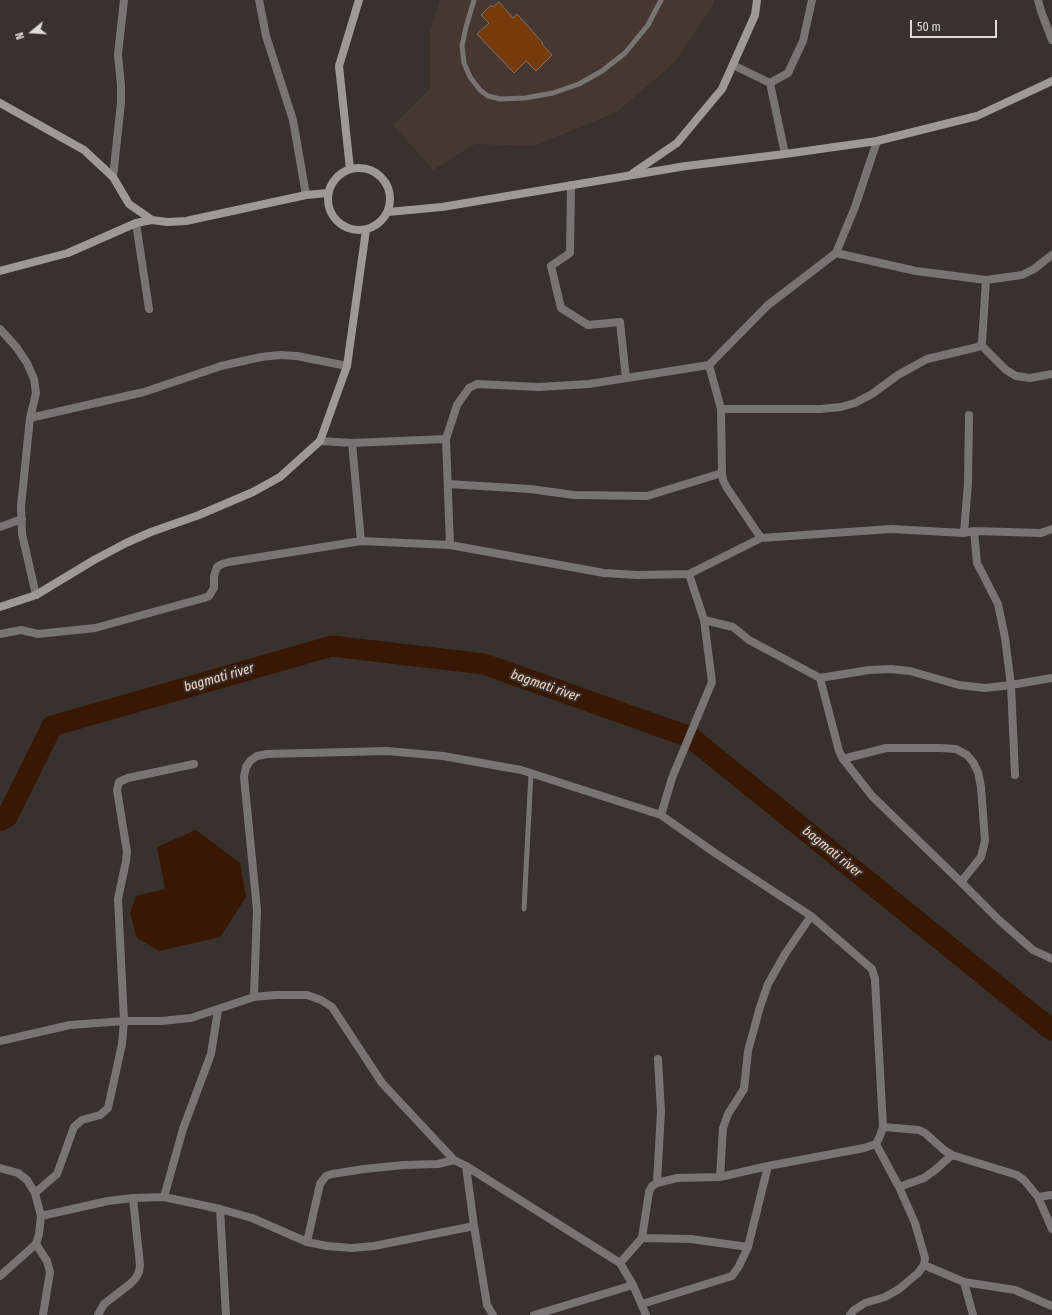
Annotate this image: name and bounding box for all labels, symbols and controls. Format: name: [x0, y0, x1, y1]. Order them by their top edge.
north arrow: [12, 12, 52, 52]
scale bar: [912, 12, 999, 38]
text: 50 m: [917, 20, 941, 34]
text: N: [13, 31, 27, 41]
water label: bagmati river: [182, 661, 256, 695]
water label: bagmati river: [509, 667, 581, 705]
water label: bagmati river: [799, 823, 865, 881]

